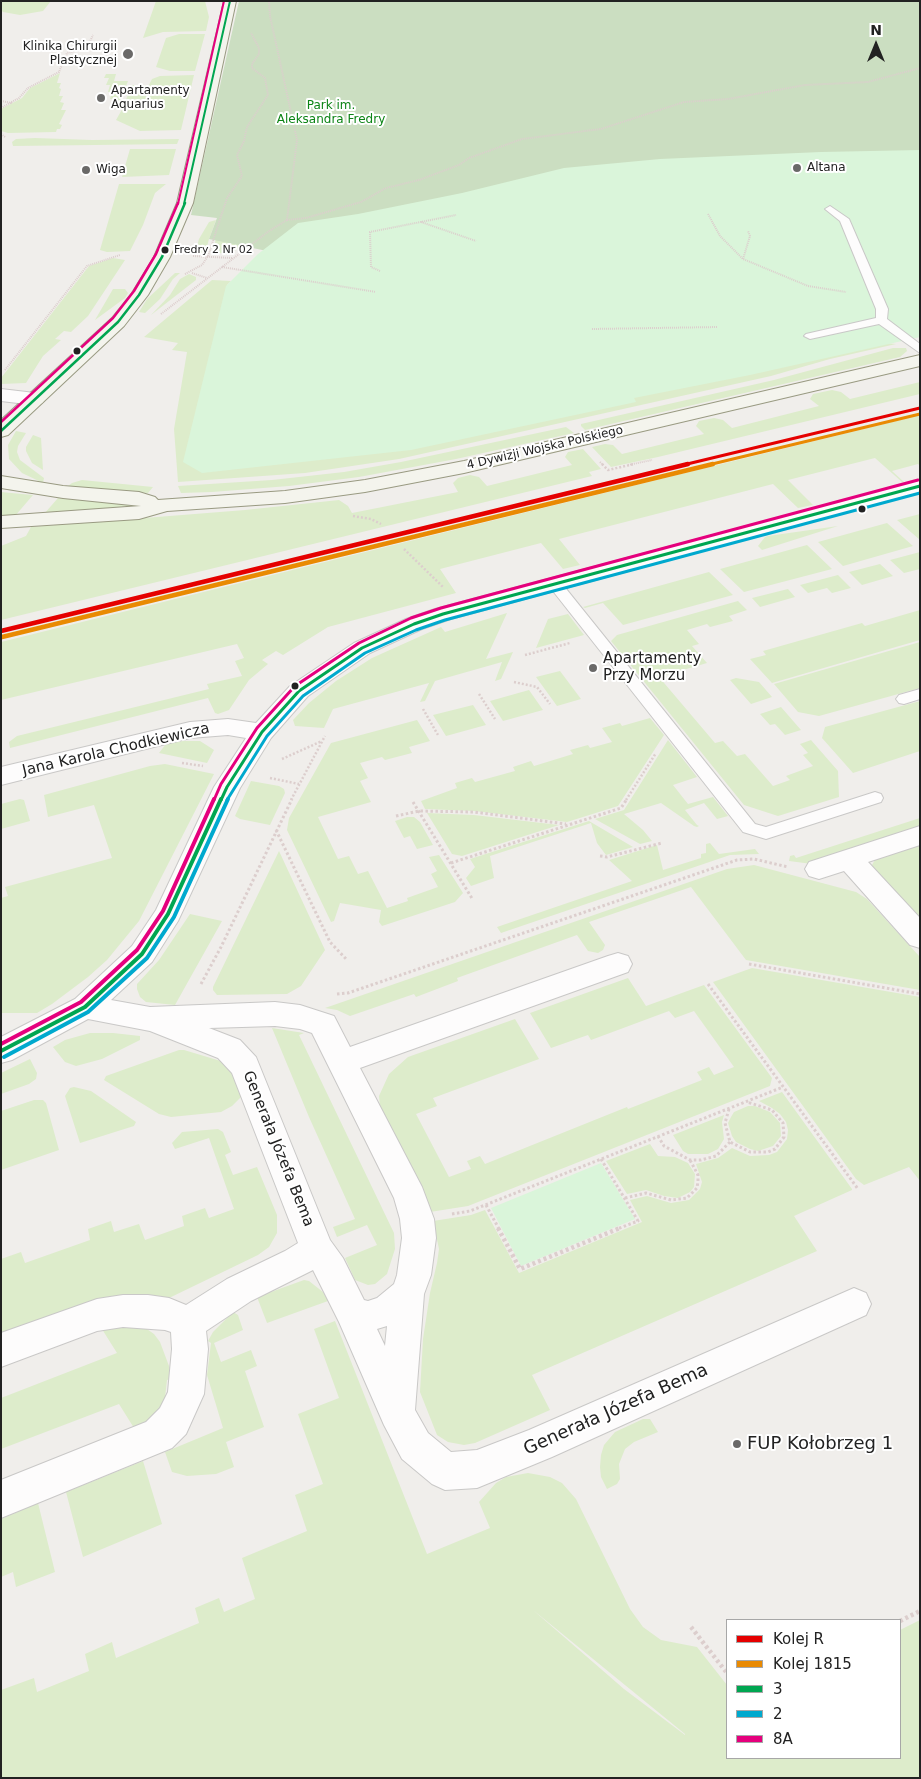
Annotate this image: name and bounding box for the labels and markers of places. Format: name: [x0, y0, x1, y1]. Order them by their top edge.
place label: Klinika Chirurgii Plastycznej: [23, 40, 117, 68]
marker: Klinika Chirurgii Plastycznej: [121, 47, 135, 61]
place label: Apartamenty Aquarius: [111, 84, 190, 112]
marker: Apartamenty Aquarius: [95, 92, 107, 104]
place label: Altana: [807, 161, 846, 175]
marker: Altana: [791, 162, 803, 174]
place label: Wiga: [96, 163, 126, 177]
marker: Wiga: [80, 164, 92, 176]
place label: Fredry 2 Nr 02: [174, 243, 253, 257]
marker: Fredry 2 Nr 02: [160, 245, 170, 255]
unlabelled marker: [72, 346, 82, 356]
unlabelled marker: [857, 504, 867, 514]
place label: Apartamenty Przy Morzu: [603, 650, 701, 685]
marker: Apartamenty Przy Morzu: [587, 662, 599, 674]
unlabelled marker: [290, 681, 300, 691]
place label: FUP Kołobrzeg 1: [747, 1433, 893, 1455]
marker: FUP Kołobrzeg 1: [731, 1438, 743, 1450]

